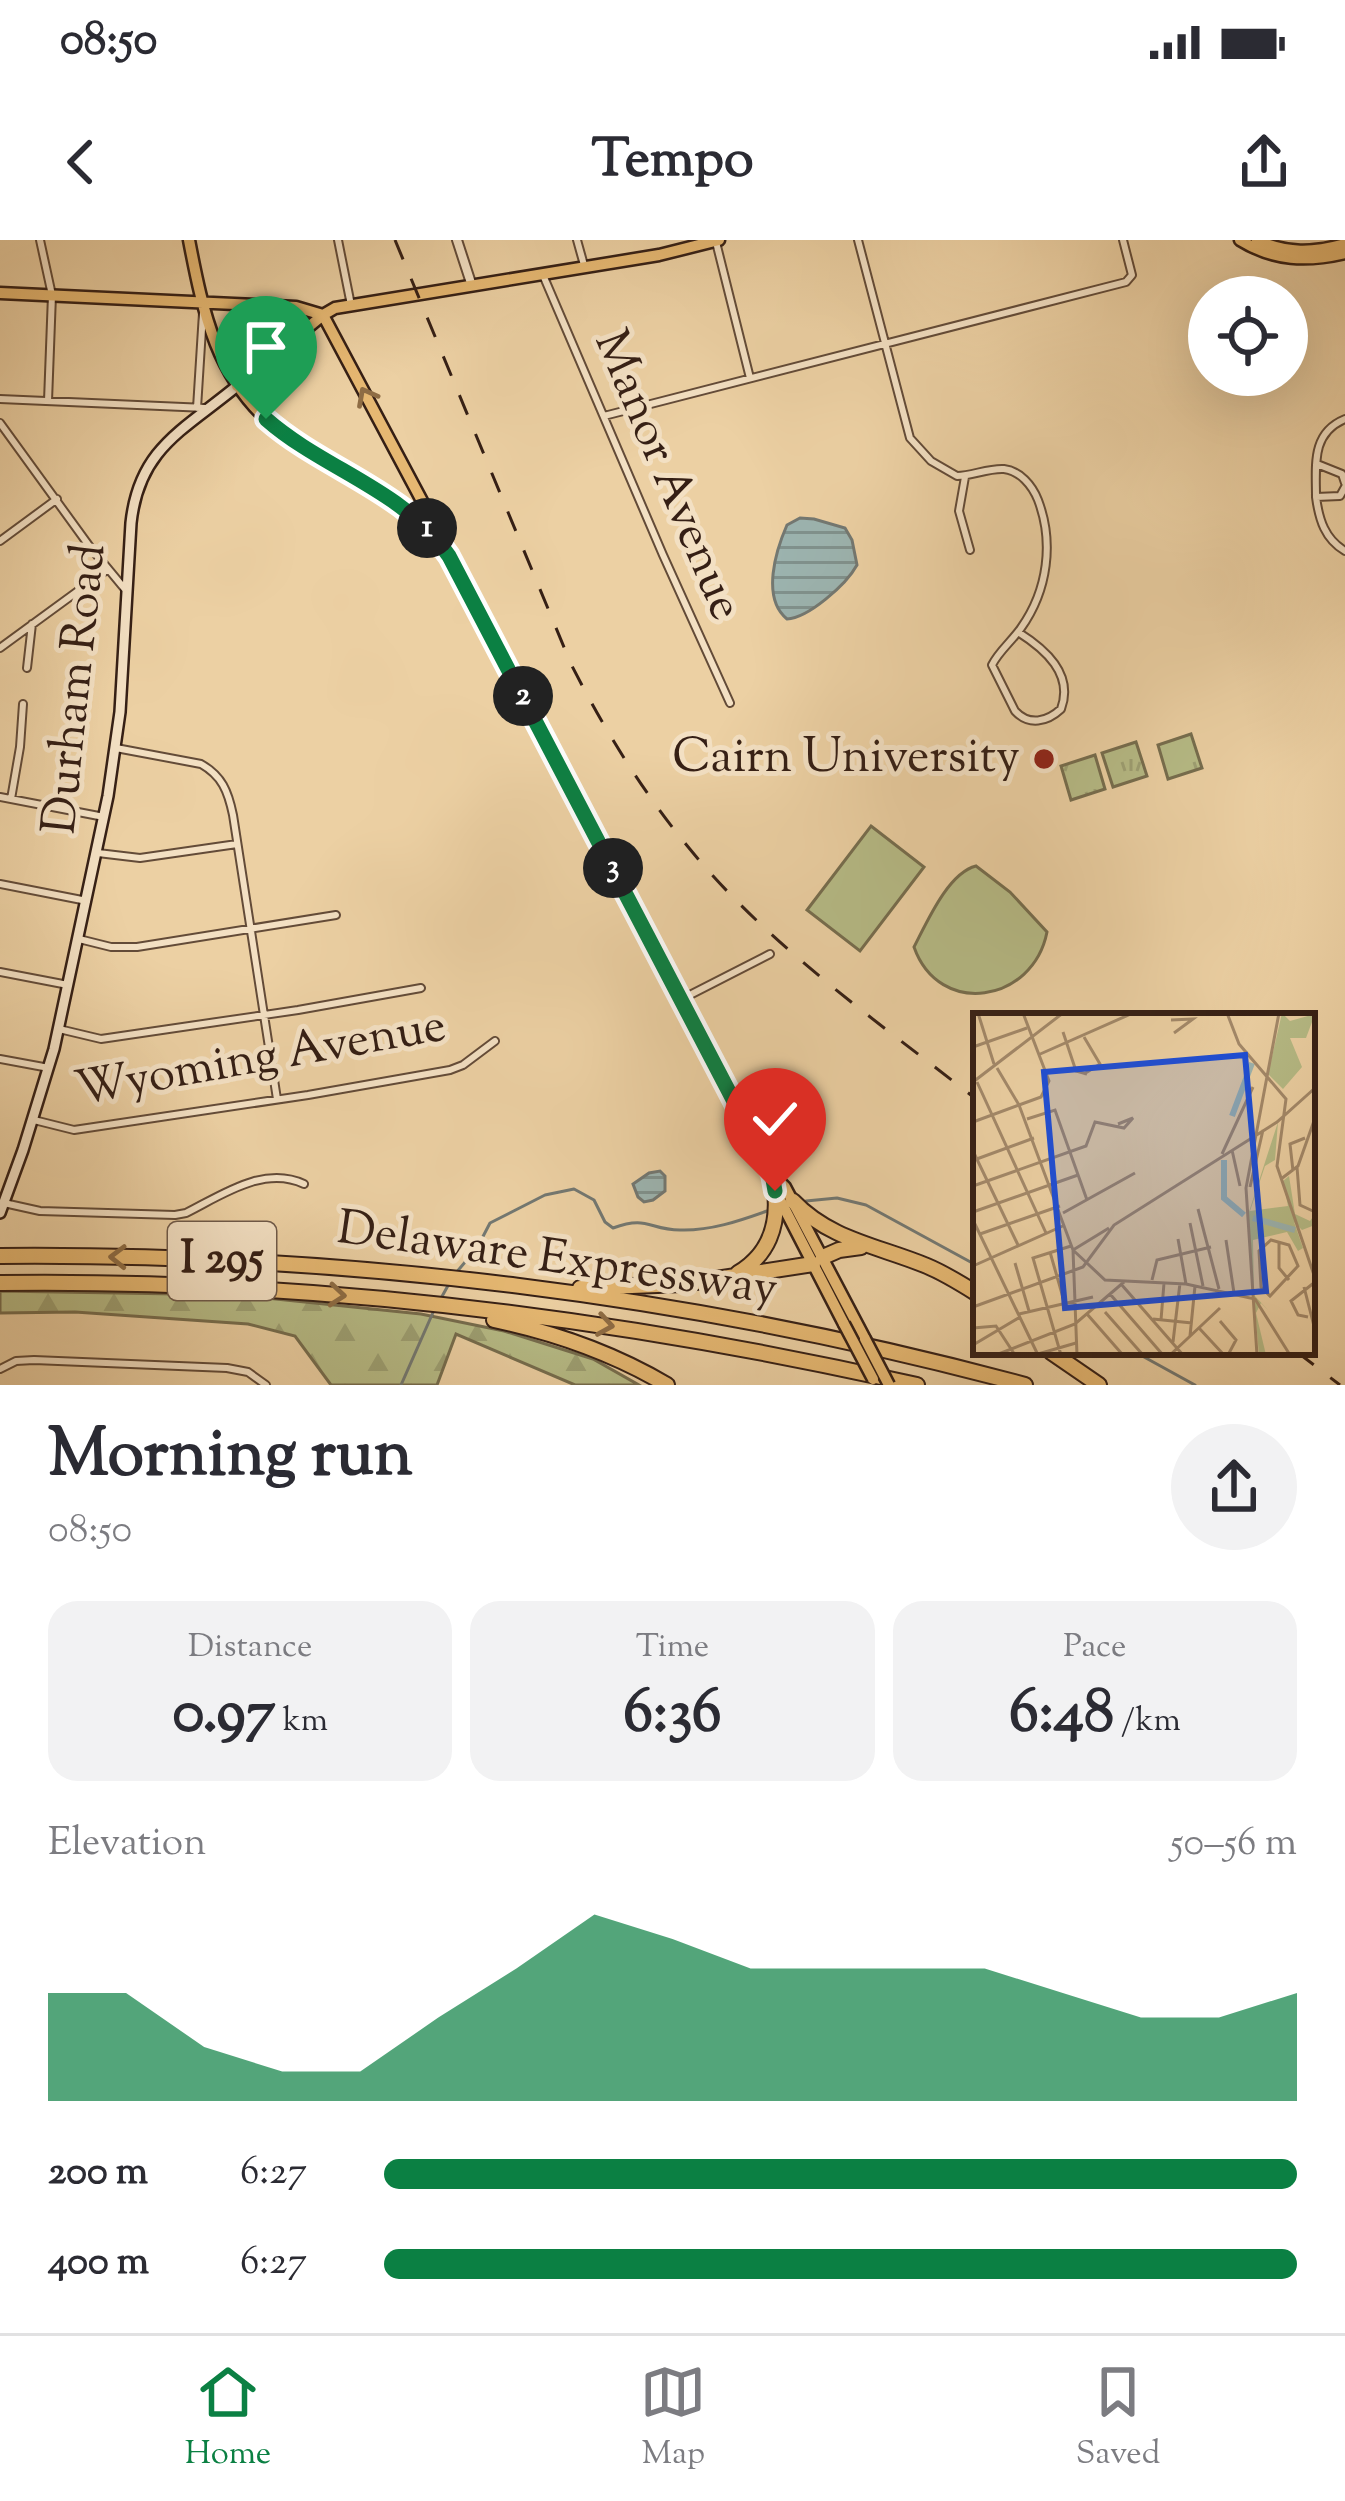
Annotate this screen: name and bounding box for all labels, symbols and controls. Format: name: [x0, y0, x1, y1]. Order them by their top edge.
text: 08:50: [60, 10, 157, 75]
text: Tempo: [592, 123, 754, 201]
icon: back: [48, 129, 114, 195]
icon: share: [1231, 129, 1297, 195]
map controls: [1188, 276, 1308, 396]
button: locate: [1188, 276, 1308, 396]
pin: [215, 296, 317, 419]
icon: arrive: [233, 314, 299, 380]
street label: Manor Avenue: [574, 320, 758, 632]
one-way arrow: [357, 388, 380, 409]
pin: 1: [397, 498, 457, 558]
text: 1: [421, 504, 433, 552]
street label: Durham Road: [27, 540, 127, 838]
pin: 2: [493, 666, 553, 726]
text: 2: [515, 672, 531, 720]
place label: Cairn University: [672, 725, 1020, 794]
marker: Cairn University: [1031, 746, 1057, 772]
pin: 3: [583, 838, 643, 898]
text: 3: [606, 844, 620, 892]
street label: Wyoming Avenue: [70, 993, 452, 1127]
inset map: [973, 1013, 1315, 1355]
pin: [724, 1068, 826, 1191]
icon: check: [742, 1086, 808, 1152]
street label: Delaware Expressway: [332, 1196, 782, 1326]
road number: I 295: [168, 1222, 276, 1300]
one-way arrow: [108, 1245, 127, 1271]
one-way arrow: [328, 1282, 347, 1307]
one-way arrow: [595, 1312, 615, 1337]
text: Morning run: [48, 1411, 413, 1506]
button: share: [1171, 1424, 1297, 1550]
text: 08:50: [48, 1504, 132, 1560]
text: Distance: [188, 1624, 312, 1672]
text: Time: [636, 1624, 709, 1672]
text: Pace: [1063, 1624, 1126, 1672]
text: 0.97: [172, 1672, 276, 1759]
text: 6:36: [623, 1672, 722, 1759]
text: 6:48: [1009, 1672, 1114, 1759]
text: km: [276, 1698, 328, 1746]
text: /km: [1114, 1698, 1181, 1746]
text: Elevation: [48, 1817, 206, 1873]
text: 50–56 m: [1170, 1817, 1297, 1873]
text: 200 m: [48, 2146, 148, 2202]
text: 6:27: [240, 2146, 307, 2202]
text: 400 m: [48, 2236, 149, 2292]
text: 6:27: [240, 2236, 307, 2292]
tab: Home: [185, 2359, 271, 2479]
tab: Map: [640, 2359, 706, 2479]
tab: Saved: [1076, 2359, 1160, 2479]

